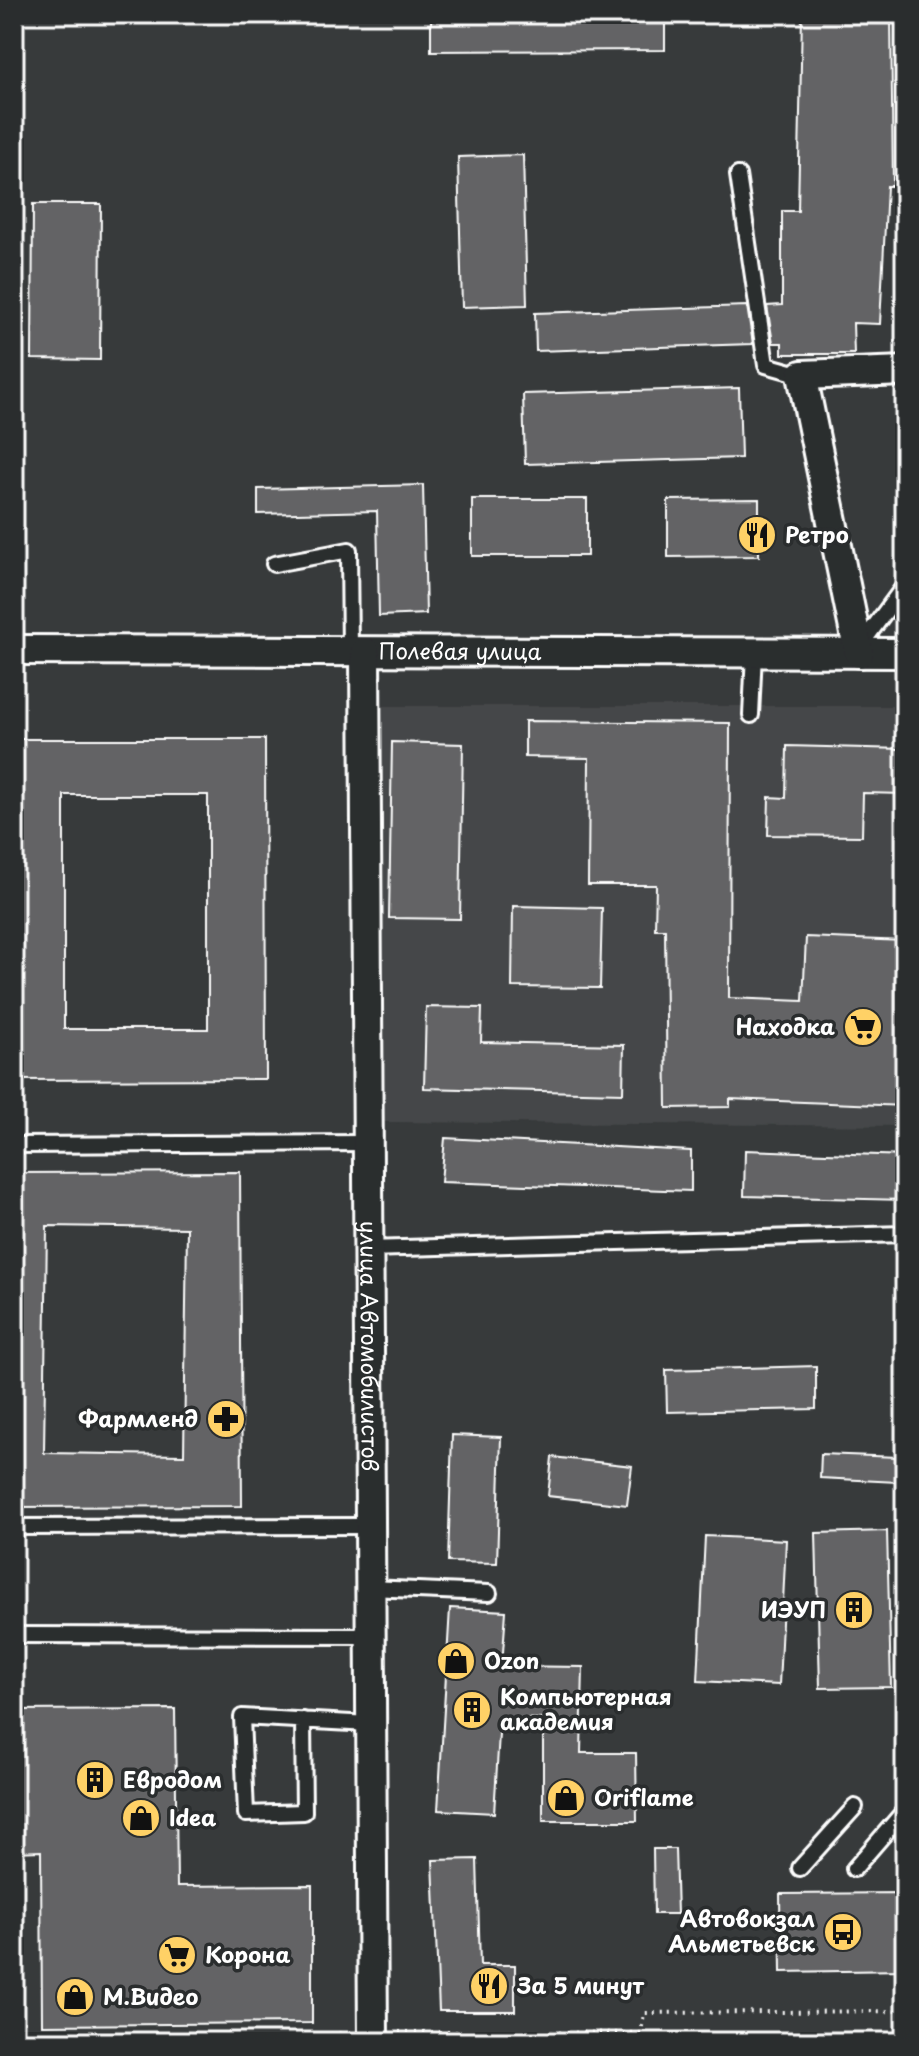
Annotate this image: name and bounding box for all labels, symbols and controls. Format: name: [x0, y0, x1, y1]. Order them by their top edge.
restaurant icon: Ретро: [736, 514, 778, 556]
place label: Ретро: [785, 517, 849, 550]
street label: Полевая улица: [378, 633, 542, 667]
supermarket icon: Находка: [842, 1006, 884, 1048]
place label: Находка: [736, 1009, 835, 1042]
street label: улица Автомобилистов: [353, 1221, 388, 1471]
pharmacy icon: Фармленд: [205, 1398, 247, 1440]
place label: Фармленд: [78, 1401, 198, 1434]
building icon: ИЭУП: [833, 1589, 875, 1631]
place label: ИЭУП: [761, 1592, 826, 1625]
shop icon: Ozon: [435, 1640, 477, 1682]
place label: Ozon: [484, 1643, 539, 1676]
place label: Компьютерная академия: [500, 1679, 672, 1737]
building icon: Компьютерная академия: [451, 1689, 493, 1731]
building icon: Евродом: [74, 1759, 116, 1801]
place label: Евродом: [123, 1762, 222, 1795]
shop icon: Oriflame: [545, 1777, 587, 1819]
place label: Oriflame: [594, 1780, 694, 1813]
shop icon: Idea: [120, 1797, 162, 1839]
place label: Idea: [169, 1800, 217, 1833]
place label: Автовокзал Альметьевск: [667, 1901, 816, 1959]
bus stop icon: Автовокзал Альметьевск: [822, 1911, 864, 1953]
supermarket icon: Корона: [156, 1934, 198, 1976]
place label: Корона: [205, 1937, 290, 1970]
restaurant icon: За 5 минут: [468, 1965, 510, 2007]
place label: За 5 минут: [516, 1968, 645, 2001]
shop icon: М.Видео: [54, 1976, 96, 2018]
place label: М.Видео: [103, 1979, 198, 2012]

